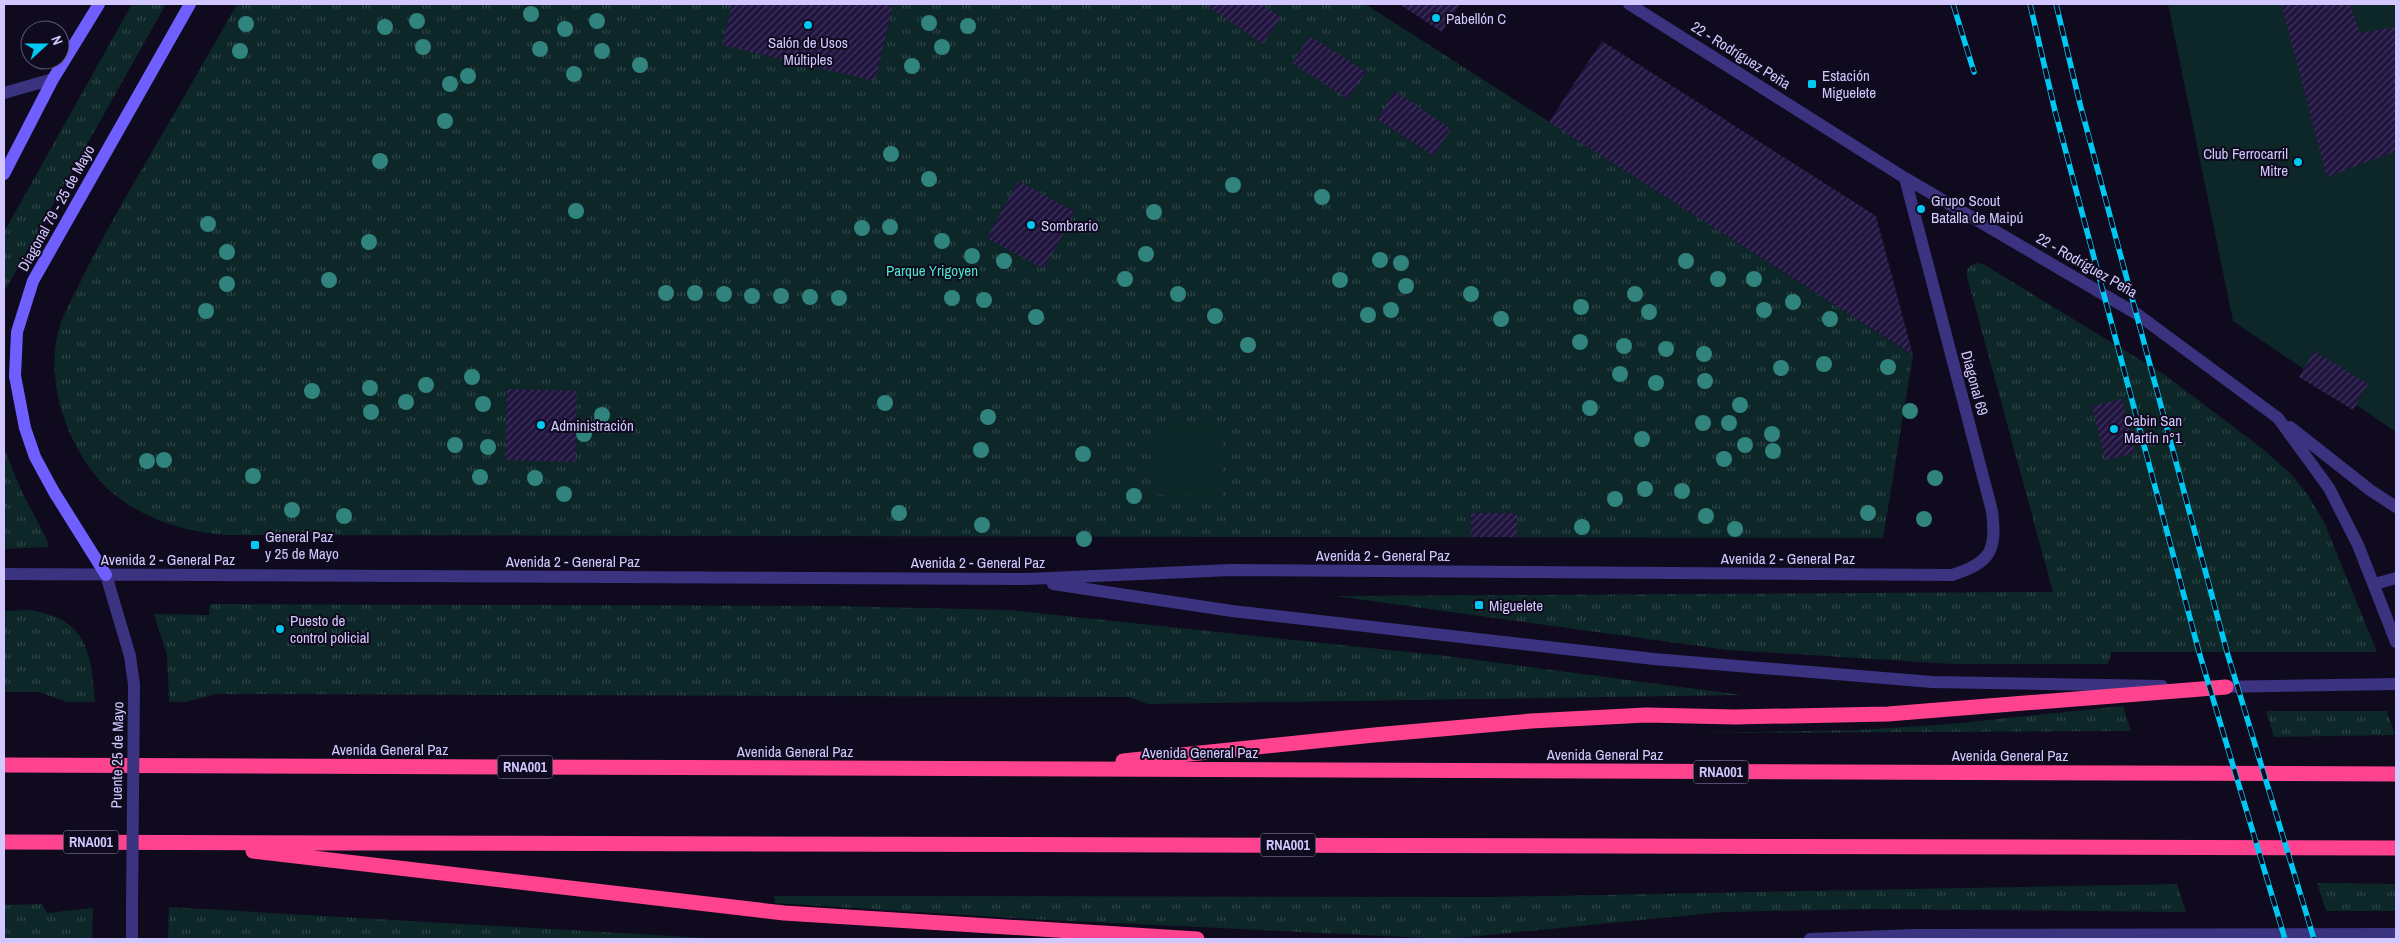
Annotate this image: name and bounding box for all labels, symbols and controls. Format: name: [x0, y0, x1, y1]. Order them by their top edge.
place label: Pabellón C: [1446, 8, 1506, 29]
marker: Pabellón C: [1430, 12, 1442, 24]
street label: 22 - Rodríguez Peña: [1687, 16, 1795, 94]
marker: Salón de Usos Múltiples: [802, 19, 814, 31]
north arrow: [20, 20, 70, 70]
place label: Salón de Usos Múltiples: [768, 32, 848, 70]
text: N: [47, 33, 67, 47]
place label: Estación Miguelete: [1822, 65, 1876, 103]
marker: Estación Miguelete: [1806, 78, 1818, 90]
street label: Diagonal 79 - 25 de Mayo: [13, 141, 100, 275]
place label: Club Ferrocarril Mitre: [2203, 143, 2288, 181]
marker: Club Ferrocarril Mitre: [2292, 156, 2304, 168]
place label: Grupo Scout Batalla de Maipú: [1931, 190, 2023, 228]
marker: Grupo Scout Batalla de Maipú: [1915, 203, 1927, 215]
place label: Sombrario: [1041, 215, 1099, 236]
marker: Sombrario: [1025, 219, 1037, 231]
street label: 22 - Rodríguez Peña: [2033, 228, 2142, 303]
park label: Parque Yrigoyen: [886, 260, 978, 281]
street label: Diagonal 69: [1956, 348, 1994, 418]
place label: Cabin San Martín n°1: [2124, 410, 2182, 448]
place label: Administración: [550, 415, 634, 436]
marker: Administración: [535, 419, 547, 431]
marker: Cabin San Martín n°1: [2108, 423, 2120, 435]
place label: General Paz y 25 de Mayo: [265, 526, 339, 564]
marker: General Paz y 25 de Mayo: [249, 539, 261, 551]
street label: Avenida 2 - General Paz: [1315, 545, 1450, 566]
street label: Avenida 2 - General Paz: [1720, 548, 1855, 569]
street label: Avenida 2 - General Paz: [100, 549, 235, 570]
street label: Avenida 2 - General Paz: [505, 551, 640, 572]
street label: Avenida 2 - General Paz: [910, 552, 1045, 573]
place label: Miguelete: [1489, 595, 1543, 616]
marker: Miguelete: [1473, 599, 1485, 611]
place label: Puesto de control policial: [290, 610, 369, 648]
marker: Puesto de control policial: [274, 623, 286, 635]
street label: Puente 25 de Mayo: [106, 701, 128, 809]
street label: Avenida General Paz: [331, 739, 448, 760]
street label: Avenida General Paz: [736, 741, 853, 762]
street label: Avenida General Paz: [1141, 742, 1258, 763]
street label: Avenida General Paz: [1546, 744, 1663, 765]
street label: Avenida General Paz: [1951, 745, 2068, 766]
road number: RNA001: [498, 756, 552, 779]
road number: RNA001: [1694, 760, 1748, 784]
road number: RNA001: [64, 830, 118, 854]
road number: RNA001: [1260, 834, 1316, 856]

